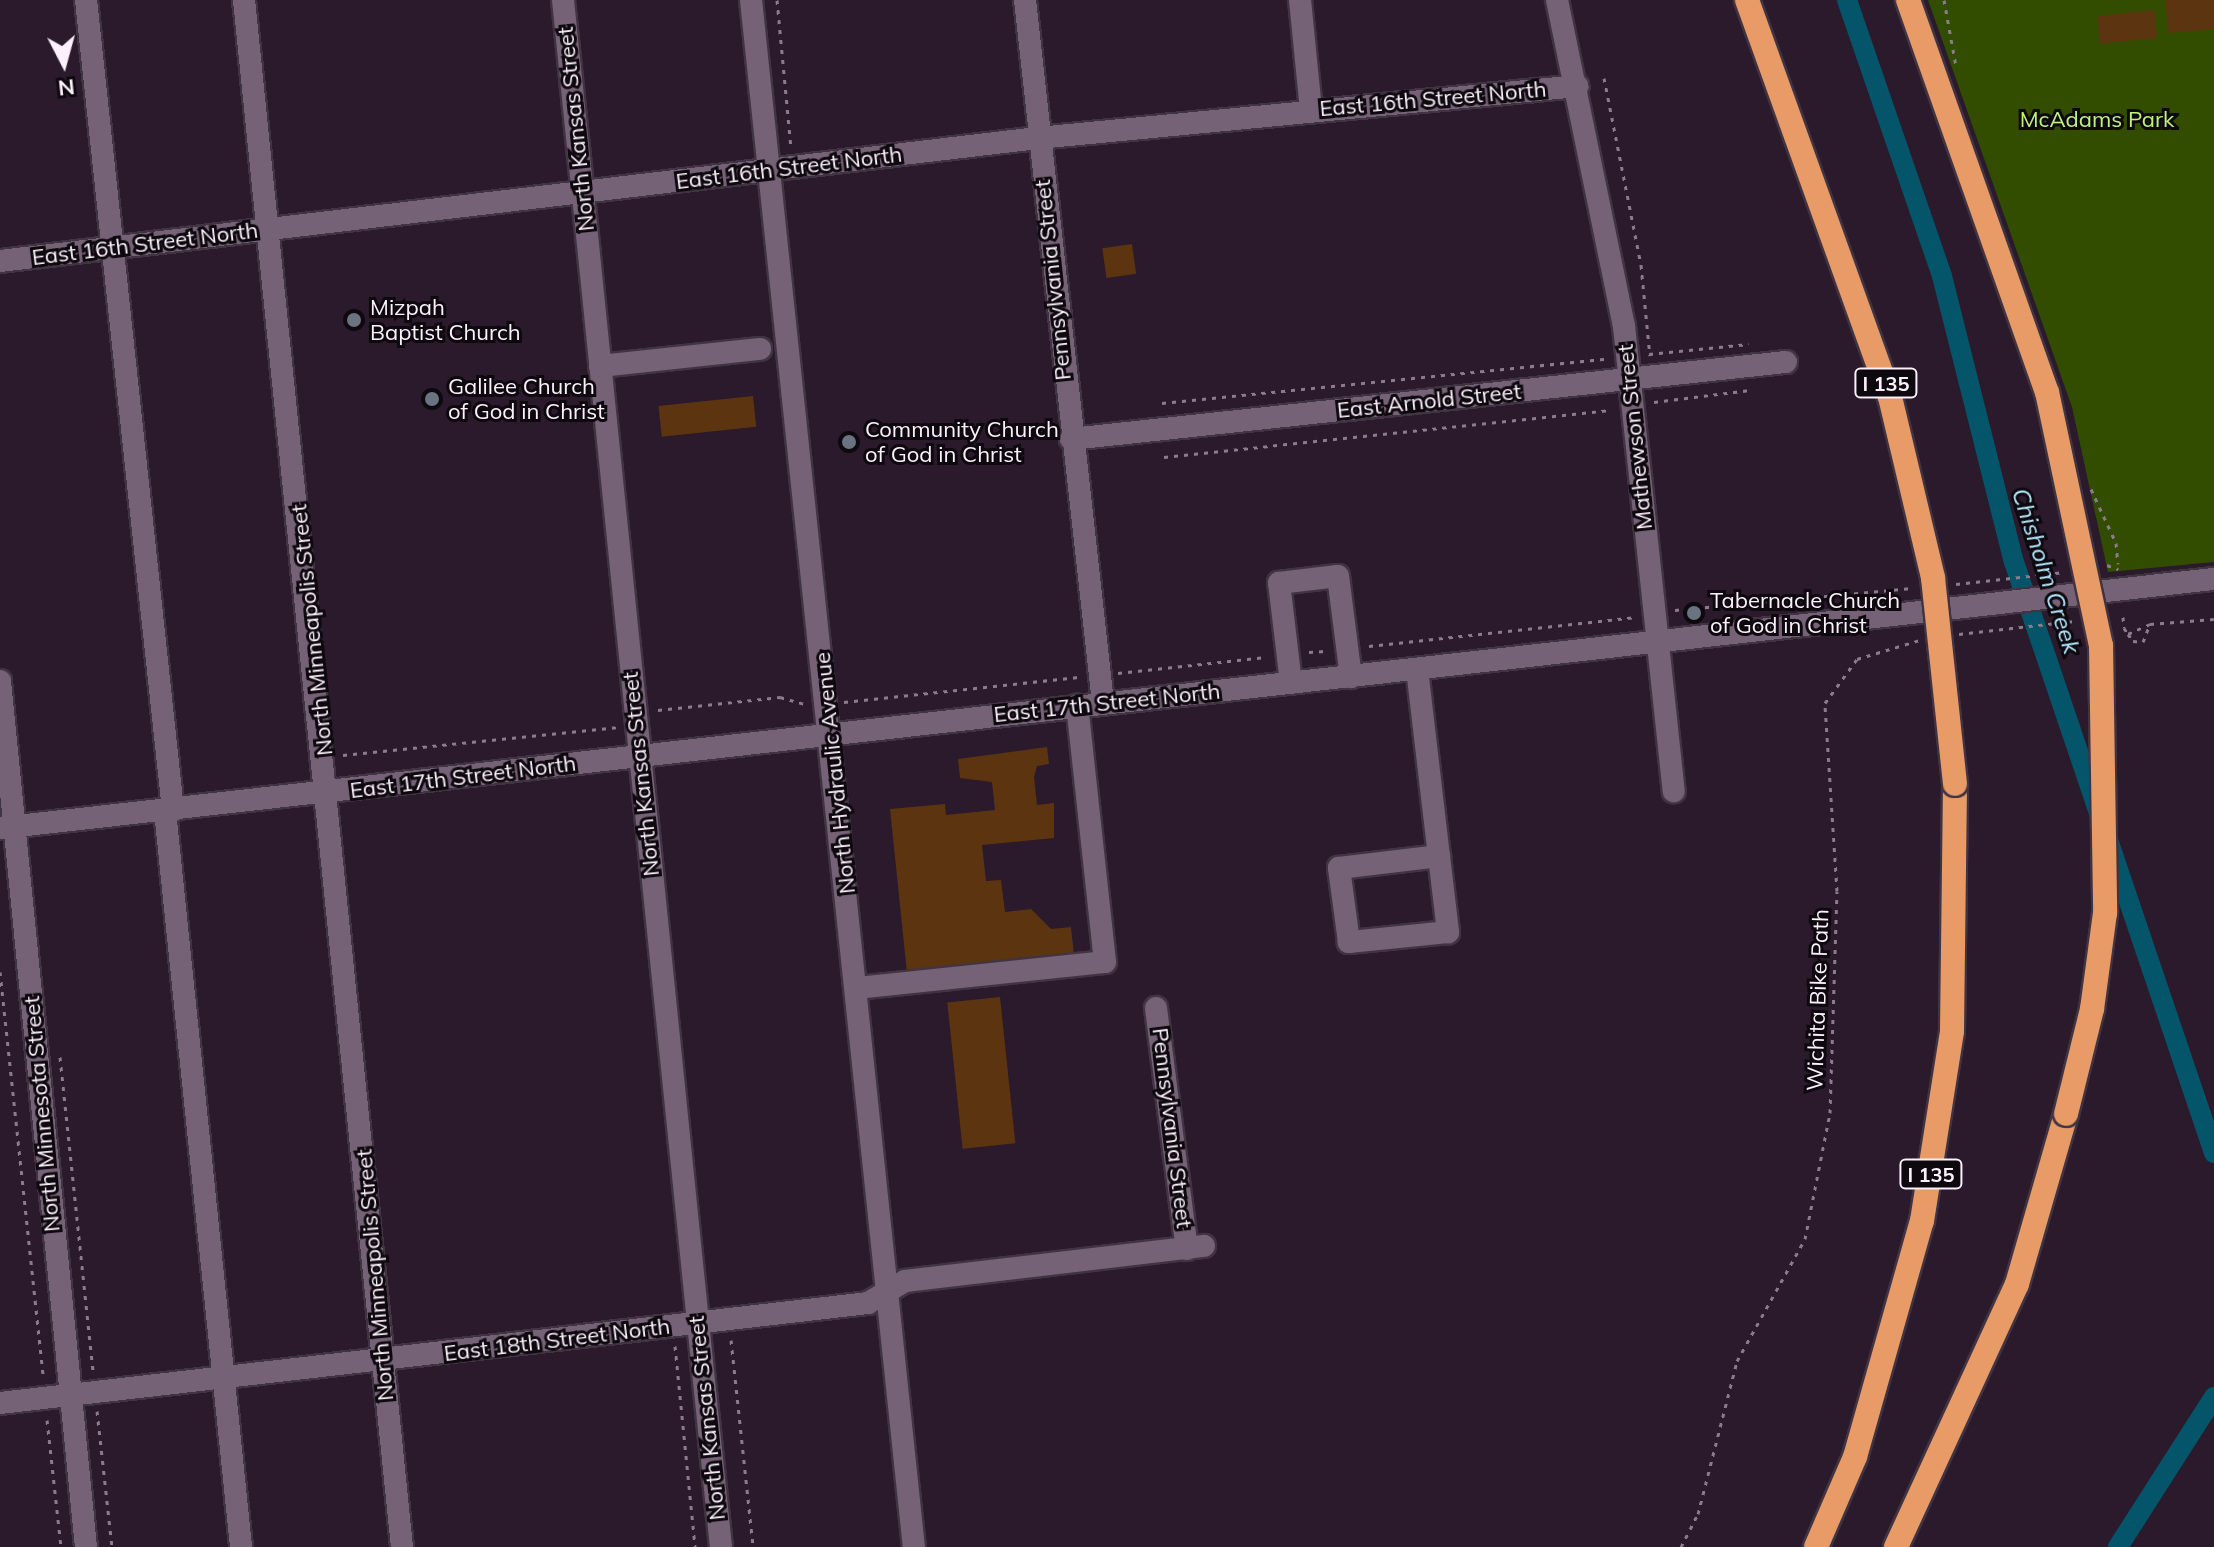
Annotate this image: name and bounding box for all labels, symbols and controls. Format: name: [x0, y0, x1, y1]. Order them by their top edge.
north arrow: [24, 24, 104, 104]
street label: North Kansas Street: [552, 25, 600, 233]
text: N: [57, 73, 76, 103]
street label: East 16th Street North: [1318, 76, 1548, 122]
park label: McAdams Park: [2020, 107, 2174, 133]
street label: East 16th Street North: [674, 141, 904, 195]
street label: Pennsylvania Street: [1029, 178, 1077, 382]
street label: East 16th Street North: [30, 217, 260, 271]
place label: Mizpah Baptist Church: [370, 294, 521, 346]
marker: Mizpah Baptist Church: [345, 311, 363, 329]
street label: Mathewson Street: [1612, 343, 1658, 531]
road number: I 135: [1854, 367, 1918, 399]
place label: Galilee Church of God in Christ: [448, 373, 605, 424]
street label: East Arnold Street: [1336, 378, 1522, 424]
marker: Galilee Church of God in Christ: [423, 390, 441, 408]
place label: Community Church of God in Christ: [865, 416, 1059, 468]
marker: Community Church of God in Christ: [840, 433, 858, 451]
water label: Chisholm Creek: [2006, 485, 2086, 657]
street label: North Minneapolis Street: [286, 503, 338, 757]
place label: Tabernacle Church of God in Christ: [1710, 587, 1900, 638]
marker: Tabernacle Church of God in Christ: [1685, 604, 1703, 622]
street label: North Hydraulic Avenue: [809, 651, 861, 895]
street label: North Kansas Street: [617, 670, 665, 878]
street label: East 17th Street North: [992, 678, 1222, 728]
street label: East 17th Street North: [348, 750, 578, 804]
street label: Wichita Bike Path: [1802, 909, 1834, 1091]
street label: North Minnesota Street: [19, 995, 65, 1233]
street label: Pennsylvania Street: [1147, 1026, 1197, 1230]
street label: North Minneapolis Street: [351, 1148, 399, 1402]
road number: I 135: [1899, 1158, 1963, 1190]
street label: East 18th Street North: [442, 1313, 672, 1367]
street label: North Kansas Street: [683, 1314, 731, 1522]

